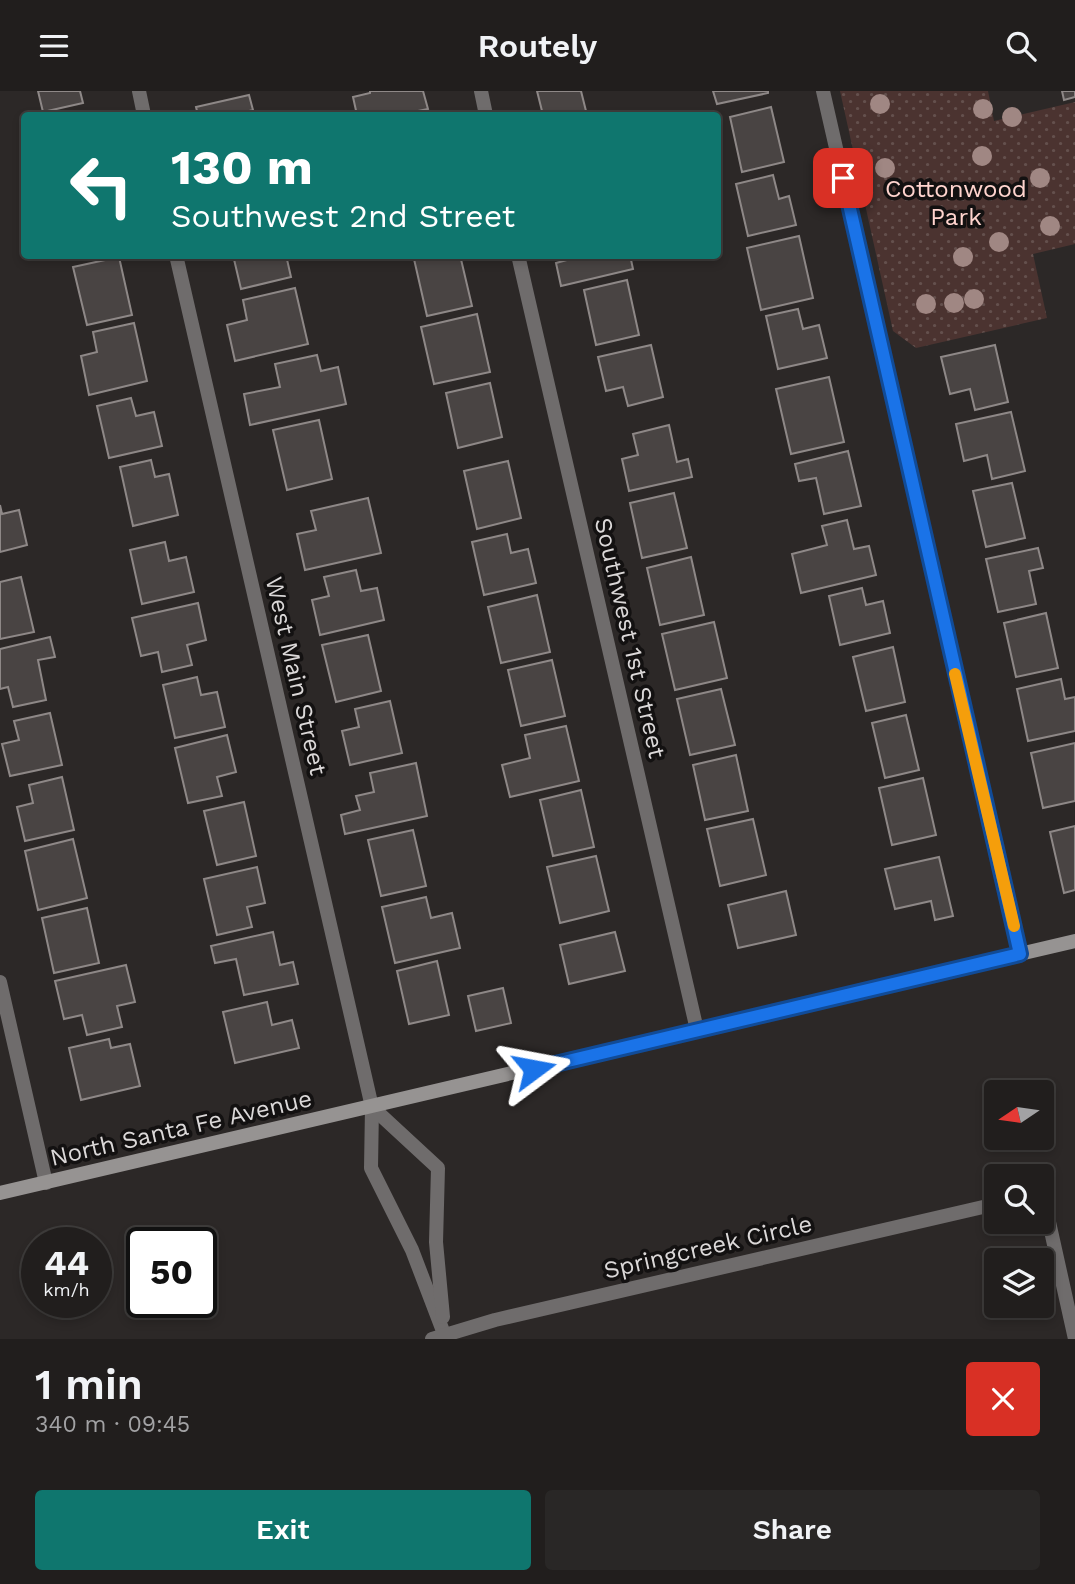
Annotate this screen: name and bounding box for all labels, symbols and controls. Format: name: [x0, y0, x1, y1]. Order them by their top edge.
icon: menu: [35, 27, 73, 65]
text: Routely: [478, 27, 597, 65]
icon: search: [1002, 27, 1040, 65]
text: 130 m: [171, 138, 313, 196]
icon: left: [56, 140, 147, 231]
pin: [813, 148, 873, 208]
icon: arrive: [824, 159, 862, 197]
park label: Cottonwood Park: [885, 175, 1027, 231]
text: Southwest 2nd Street: [171, 197, 515, 235]
street label: Southwest 1st Street: [589, 515, 671, 761]
street label: West Main Street: [260, 574, 332, 778]
position arrow: [497, 1032, 571, 1106]
north arrow: [984, 1080, 1054, 1150]
map controls: [984, 1080, 1054, 1318]
street label: North Santa Fe Avenue: [47, 1084, 315, 1172]
button: search: [984, 1164, 1054, 1234]
street label: Springcreek Circle: [601, 1209, 815, 1285]
speed limit sign: 50: [126, 1227, 217, 1318]
text: 44: [44, 1242, 89, 1284]
button: layers: [984, 1248, 1054, 1318]
text: km/h: [43, 1279, 90, 1300]
text: 1 min: [35, 1360, 143, 1409]
button: close: [966, 1362, 1040, 1436]
text: 340 m · 09:45: [35, 1411, 190, 1438]
button: Exit: [35, 1490, 531, 1570]
button: Share: [545, 1490, 1040, 1570]

